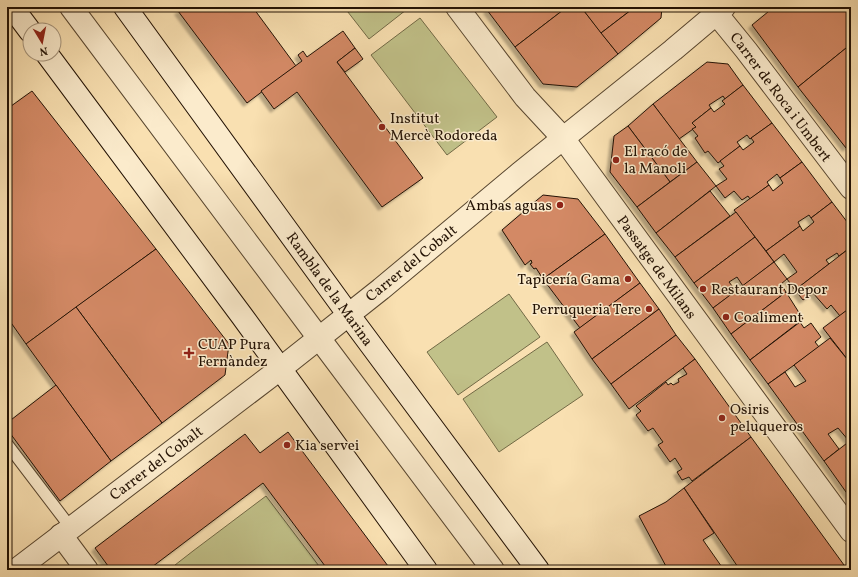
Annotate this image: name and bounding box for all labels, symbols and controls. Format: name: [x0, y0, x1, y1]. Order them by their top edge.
north arrow: [22, 22, 62, 62]
street label: Carrer de Roca i Umbert: [724, 29, 836, 167]
text: N: [38, 42, 49, 58]
place label: Institut Mercè Rodoreda: [390, 109, 498, 147]
marker: Institut Mercè Rodoreda: [377, 122, 387, 132]
place label: El racó de la Manoli: [624, 142, 688, 180]
marker: El racó de la Manoli: [611, 155, 621, 165]
place label: Ambas aguas: [466, 196, 552, 217]
marker: Ambas aguas: [555, 200, 565, 210]
street label: Passatge de Milans: [611, 212, 701, 324]
street label: Carrer del Cobalt: [362, 221, 462, 308]
street label: Rambla de la Marina: [280, 229, 377, 351]
place label: Tapicería Gama: [517, 270, 620, 291]
marker: Tapicería Gama: [623, 274, 633, 284]
place label: Restaurant Depor: [711, 280, 828, 301]
marker: Restaurant Depor: [698, 284, 708, 294]
place label: Perruqueria Tere: [532, 300, 641, 321]
marker: Perruqueria Tere: [644, 304, 654, 314]
place label: Coaliment: [734, 308, 803, 329]
marker: Coaliment: [721, 312, 731, 322]
place label: CUAP Pura Fernàndez: [198, 335, 271, 373]
marker: CUAP Pura Fernàndez: [183, 347, 195, 359]
place label: Osiris peluqueros: [730, 400, 803, 438]
marker: Osiris peluqueros: [717, 413, 727, 423]
street label: Carrer del Cobalt: [106, 422, 208, 506]
place label: Kia servei: [295, 436, 359, 457]
marker: Kia servei: [282, 440, 292, 450]

